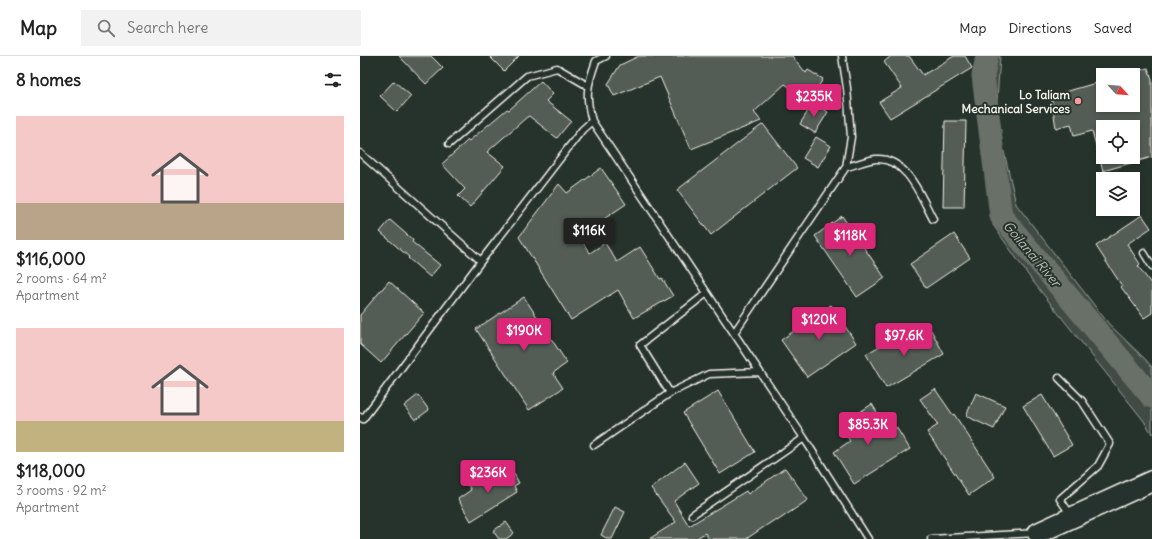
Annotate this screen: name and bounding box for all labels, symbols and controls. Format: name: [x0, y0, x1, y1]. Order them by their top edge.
search box: [81, 10, 361, 46]
text: Map: [20, 16, 57, 40]
icon: search: [95, 17, 117, 39]
text: Search here: [127, 18, 208, 37]
text: Map: [959, 19, 986, 37]
text: Directions: [1008, 19, 1072, 37]
text: Saved: [1094, 19, 1132, 37]
north arrow: [1096, 68, 1140, 112]
map controls: [1096, 68, 1140, 216]
text: 8 homes: [16, 69, 81, 91]
icon: filters: [322, 69, 344, 91]
pin: $235K: [786, 84, 842, 118]
place label: Lo Taliam Mechanical Services: [962, 87, 1071, 116]
text: $235K: [795, 88, 833, 105]
marker: Lo Taliam Mechanical Services: [1073, 96, 1083, 106]
button: locate: [1096, 120, 1140, 164]
icon: home: [144, 142, 216, 214]
button: layers: [1096, 172, 1140, 216]
pin: $116K: [561, 218, 617, 252]
water label: Goilanai River: [1000, 218, 1066, 292]
text: $116K: [573, 222, 605, 239]
pin: $118K: [822, 223, 878, 257]
text: $118K: [834, 227, 866, 244]
text: $116,000: [16, 248, 86, 270]
text: 2 rooms · 64 m²: [16, 270, 107, 287]
text: Apartment: [16, 287, 79, 304]
pin: $120K: [791, 307, 847, 341]
text: $120K: [801, 311, 837, 328]
pin: $190K: [496, 318, 552, 352]
text: $190K: [506, 322, 542, 339]
pin: $97.6K: [871, 323, 937, 357]
text: $97.6K: [884, 327, 924, 344]
icon: home: [144, 354, 216, 426]
pin: $85.3K: [835, 412, 901, 446]
text: $85.3K: [848, 416, 888, 433]
text: $118,000: [16, 460, 86, 482]
pin: $236K: [460, 460, 516, 494]
text: $236K: [469, 464, 507, 481]
text: 3 rooms · 92 m²: [16, 482, 107, 499]
text: Apartment: [16, 499, 79, 516]

